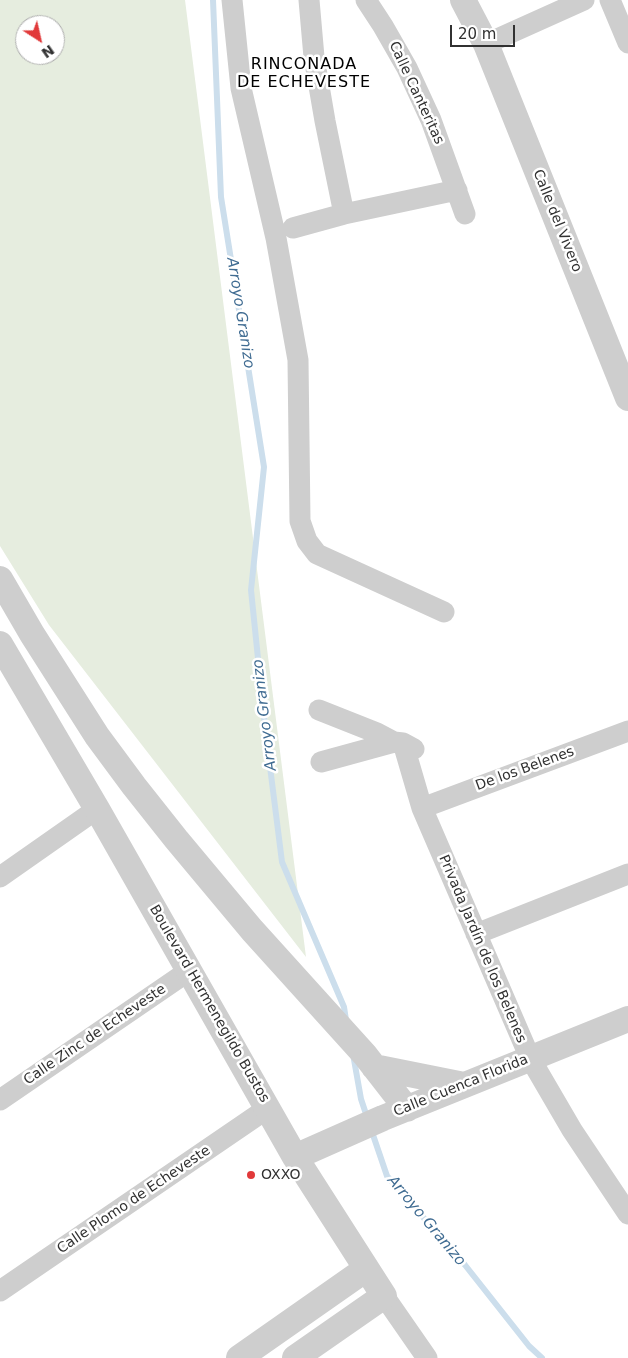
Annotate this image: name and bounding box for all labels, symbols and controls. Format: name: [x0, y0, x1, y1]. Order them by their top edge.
north arrow: [15, 15, 65, 65]
scale bar: [453, 15, 518, 47]
text: 20 m: [458, 25, 496, 43]
street label: Calle Canteritas: [385, 39, 447, 147]
text: N: [39, 42, 57, 61]
district label: RINCONADA DE ECHEVESTE: [235, 55, 373, 93]
street label: Calle del Vivero: [529, 167, 585, 275]
water label: Arroyo Granizo: [222, 256, 258, 370]
water label: Arroyo Granizo: [249, 658, 281, 772]
street label: De los Belenes: [473, 743, 577, 795]
street label: Privada Jardín de los Belenes: [435, 852, 529, 1046]
street label: Boulevard Hermenegildo Bustos: [145, 902, 273, 1106]
street label: Calle Zinc de Echeveste: [21, 981, 169, 1089]
street label: Calle Cuenca Florida: [391, 1051, 531, 1121]
street label: Calle Plomo de Echeveste: [54, 1142, 214, 1258]
place label: OXXO: [261, 1167, 300, 1183]
marker: OXXO: [245, 1169, 257, 1181]
water label: Arroyo Granizo: [383, 1172, 469, 1270]

